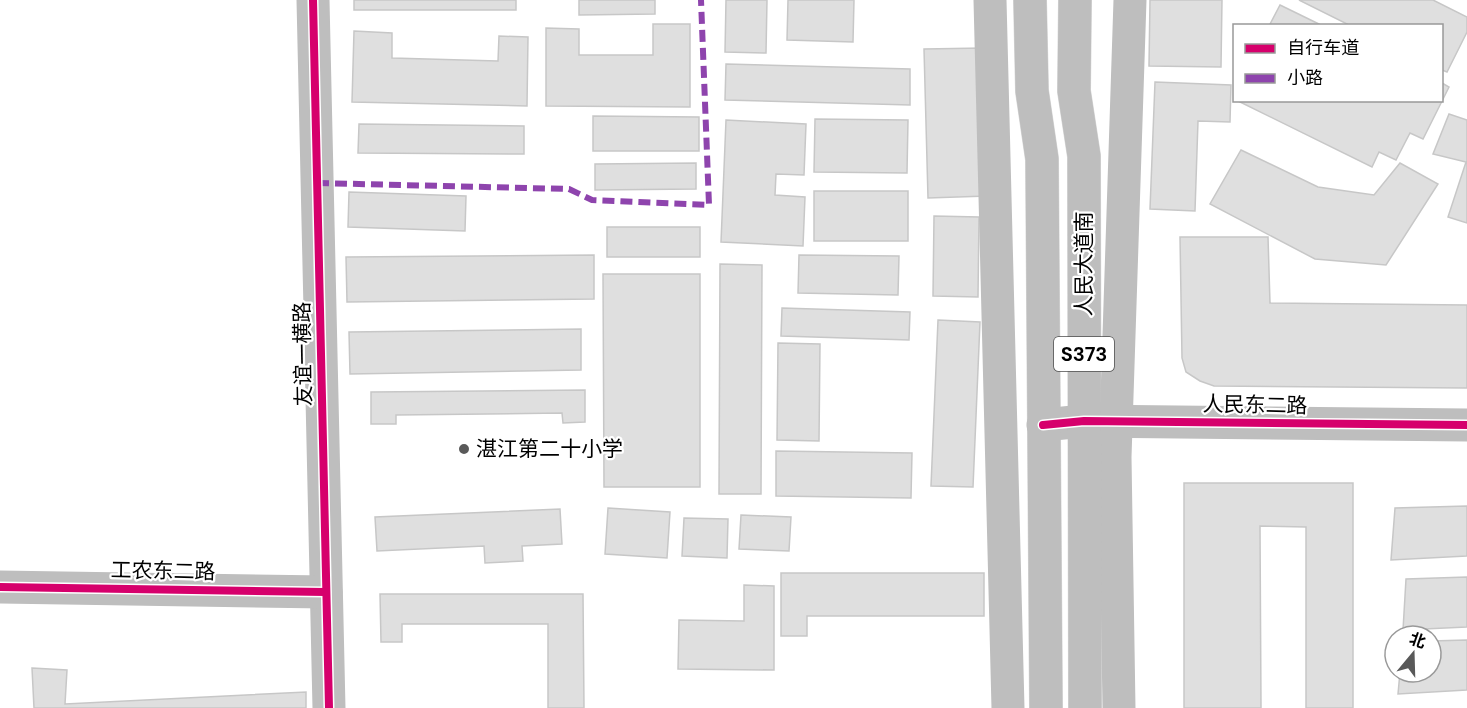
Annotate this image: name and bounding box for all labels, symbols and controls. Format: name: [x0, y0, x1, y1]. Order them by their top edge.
legend: [1233, 24, 1443, 102]
text: 自行车道: [1287, 36, 1359, 60]
text: 小路: [1287, 66, 1323, 90]
street label: 人民大道南: [1070, 212, 1098, 317]
street label: 友谊一横路: [288, 301, 318, 407]
road number: S373: [1054, 337, 1114, 371]
street label: 人民东二路: [1202, 390, 1308, 420]
place label: 湛江第二十小学: [476, 435, 623, 463]
marker: 湛江第二十小学: [457, 442, 471, 456]
street label: 工农东二路: [110, 556, 216, 586]
north arrow: [1383, 624, 1443, 684]
text: 北: [1407, 628, 1429, 653]

